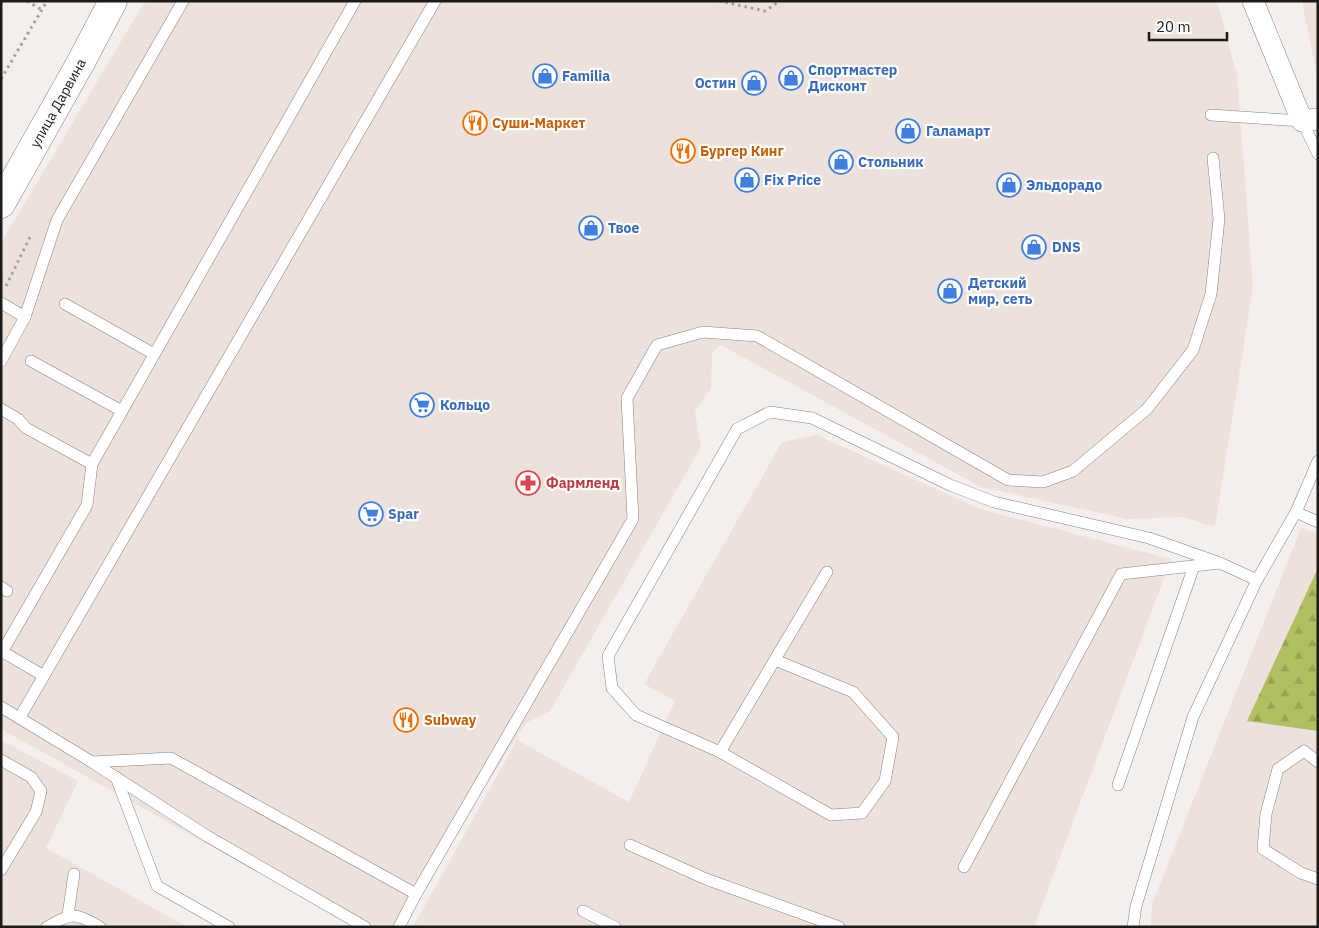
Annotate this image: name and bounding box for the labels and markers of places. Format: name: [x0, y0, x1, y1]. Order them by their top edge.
place label: Спортмастер Дисконт: [808, 61, 897, 95]
shop icon: Familia: [532, 63, 558, 89]
shop icon: Спортмастер Дисконт: [778, 65, 804, 91]
place label: Familia: [562, 67, 610, 85]
shop icon: Остин: [741, 70, 767, 96]
place label: Остин: [695, 74, 736, 92]
restaurant icon: Суши-Маркет: [462, 110, 488, 136]
place label: Суши-Маркет: [492, 114, 585, 132]
shop icon: Галамарт: [895, 118, 921, 144]
place label: Галамарт: [926, 122, 990, 140]
restaurant icon: Бургер Кинг: [670, 138, 696, 164]
place label: Бургер Кинг: [700, 142, 784, 160]
shop icon: Стольник: [828, 149, 854, 175]
place label: Стольник: [858, 153, 924, 171]
shop icon: Fix Price: [734, 167, 760, 193]
place label: Fix Price: [764, 171, 821, 189]
shop icon: Эльдорадо: [996, 172, 1022, 198]
place label: Эльдорадо: [1026, 176, 1102, 194]
shop icon: Твое: [578, 215, 604, 241]
place label: Твое: [608, 219, 640, 237]
shop icon: DNS: [1021, 234, 1047, 260]
place label: DNS: [1052, 238, 1081, 256]
place label: Детский мир, сеть: [968, 274, 1033, 308]
shop icon: Детский мир, сеть: [937, 278, 963, 304]
supermarket icon: Кольцо: [409, 392, 435, 418]
place label: Кольцо: [440, 396, 490, 414]
pharmacy icon: Фармленд: [515, 470, 541, 496]
place label: Фармленд: [546, 474, 620, 492]
supermarket icon: Spar: [358, 501, 384, 527]
place label: Spar: [388, 505, 419, 523]
restaurant icon: Subway: [393, 707, 419, 733]
place label: Subway: [424, 711, 477, 729]

